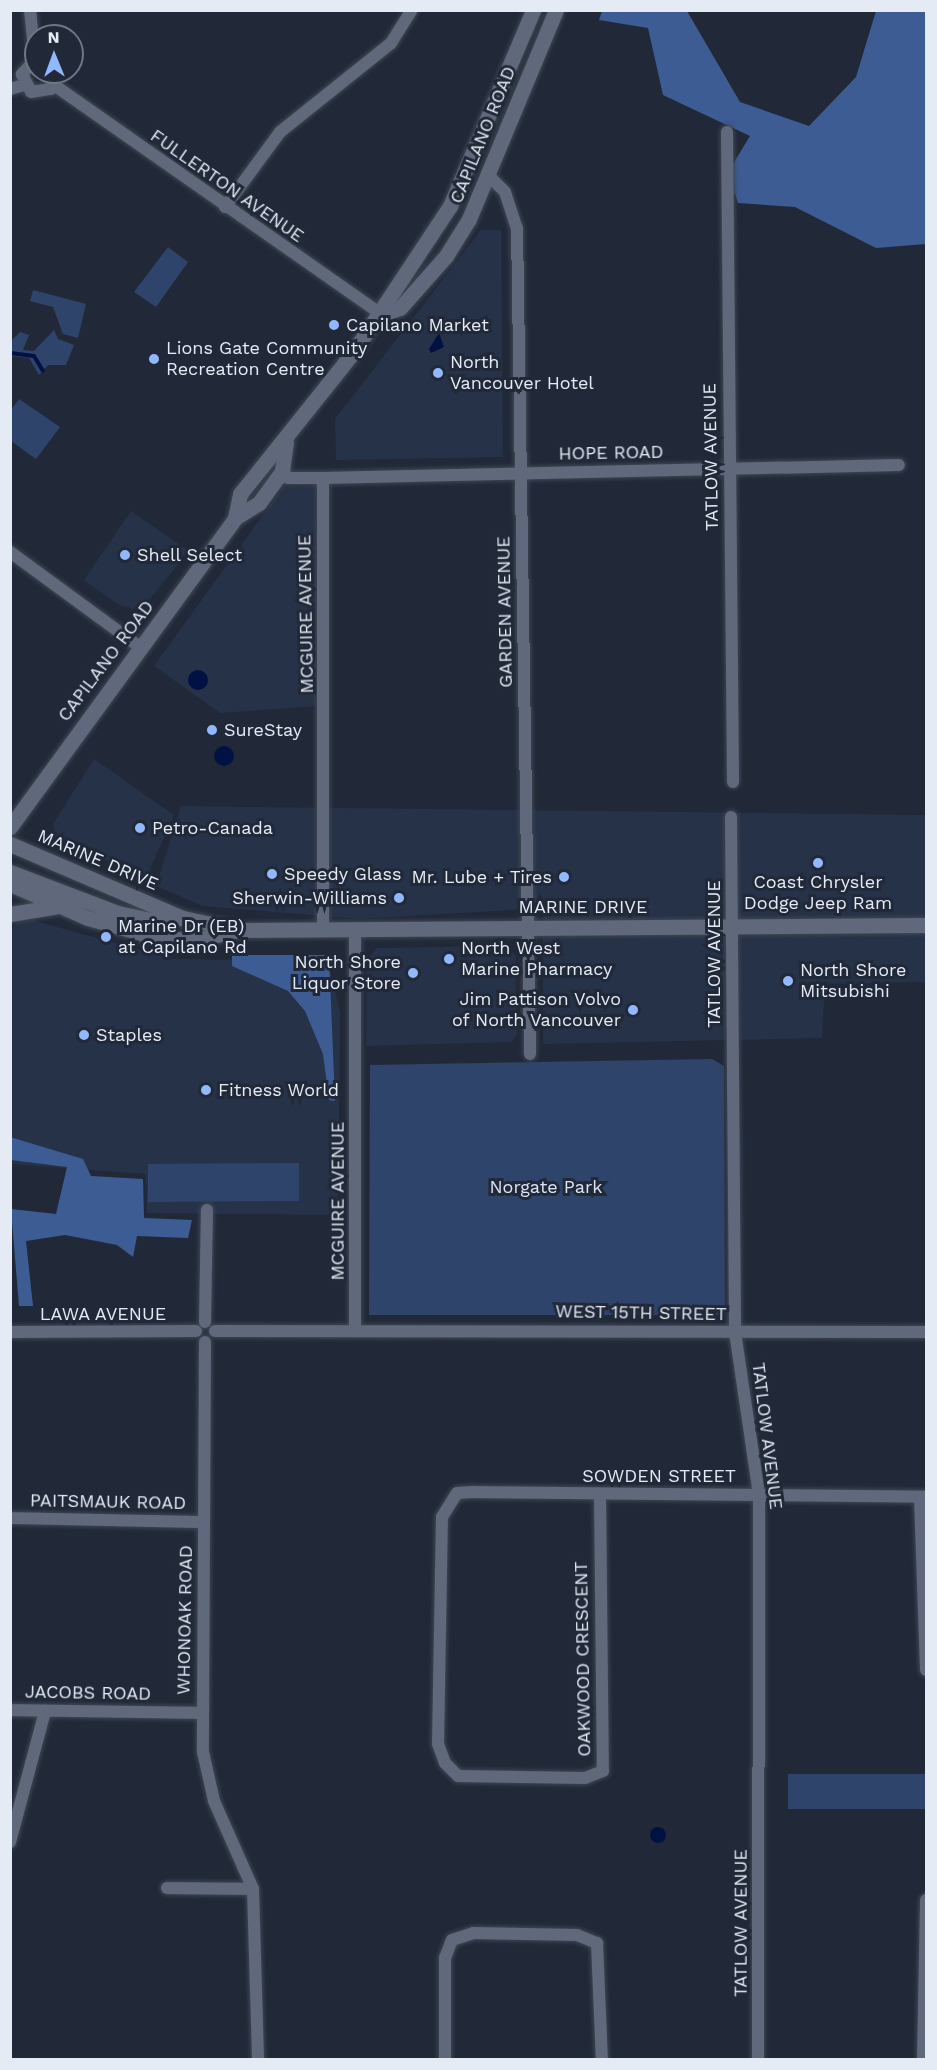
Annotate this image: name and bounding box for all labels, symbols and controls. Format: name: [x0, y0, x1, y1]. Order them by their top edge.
north arrow: [24, 24, 84, 84]
text: N: [48, 28, 60, 47]
street label: CAPILANO ROAD: [446, 63, 520, 207]
street label: FULLERTON AVENUE: [146, 125, 308, 247]
place label: Capilano Market: [346, 314, 489, 336]
marker: Capilano Market: [327, 318, 341, 332]
place label: Lions Gate Community Recreation Centre: [166, 338, 367, 380]
marker: Lions Gate Community Recreation Centre: [147, 352, 161, 366]
place label: North Vancouver Hotel: [450, 352, 594, 394]
marker: North Vancouver Hotel: [431, 366, 445, 380]
street label: TATLOW AVENUE: [699, 382, 723, 532]
street label: HOPE ROAD: [558, 441, 664, 465]
street label: MCGUIRE AVENUE: [294, 534, 318, 694]
street label: GARDEN AVENUE: [493, 536, 517, 688]
place label: Shell Select: [137, 544, 243, 566]
marker: Shell Select: [118, 548, 132, 562]
street label: CAPILANO ROAD: [54, 596, 158, 726]
place label: SureStay: [224, 719, 302, 741]
marker: SureStay: [205, 723, 219, 737]
place label: Petro-Canada: [152, 817, 273, 839]
marker: Petro-Canada: [133, 821, 147, 835]
street label: MARINE DRIVE: [34, 825, 162, 895]
marker: Coast Chrysler Dodge Jeep Ram: [811, 856, 825, 870]
place label: Speedy Glass: [284, 863, 402, 885]
place label: Mr. Lube + Tires: [411, 866, 552, 888]
marker: Speedy Glass: [265, 867, 279, 881]
marker: Mr. Lube + Tires: [557, 870, 571, 884]
place label: Coast Chrysler Dodge Jeep Ram: [744, 872, 892, 914]
street label: TATLOW AVENUE: [703, 880, 725, 1028]
place label: Sherwin-Williams: [232, 887, 387, 909]
marker: Sherwin-Williams: [392, 891, 406, 905]
street label: MARINE DRIVE: [519, 896, 647, 918]
place label: Marine Dr (EB) at Capilano Rd: [118, 916, 247, 958]
marker: Marine Dr (EB) at Capilano Rd: [99, 930, 113, 944]
place label: North West Marine Pharmacy: [461, 938, 612, 980]
place label: North Shore Liquor Store: [291, 952, 401, 994]
marker: North West Marine Pharmacy: [442, 952, 456, 966]
place label: North Shore Mitsubishi: [800, 960, 906, 1002]
marker: North Shore Liquor Store: [406, 966, 420, 980]
marker: North Shore Mitsubishi: [781, 974, 795, 988]
place label: Jim Pattison Volvo of North Vancouver: [451, 989, 621, 1032]
marker: Jim Pattison Volvo of North Vancouver: [626, 1003, 640, 1017]
place label: Staples: [96, 1024, 162, 1046]
marker: Staples: [77, 1028, 91, 1042]
place label: Fitness World: [218, 1079, 340, 1101]
marker: Fitness World: [199, 1083, 213, 1097]
street label: MCGUIRE AVENUE: [327, 1121, 349, 1281]
park label: Norgate Park: [490, 1176, 602, 1198]
street label: WEST 15TH STREET: [555, 1301, 727, 1325]
street label: LAWA AVENUE: [39, 1303, 167, 1325]
street label: TATLOW AVENUE: [747, 1361, 787, 1511]
street label: SOWDEN STREET: [582, 1465, 736, 1487]
street label: PAITSMAUK ROAD: [30, 1490, 186, 1514]
street label: WHONOAK ROAD: [173, 1545, 197, 1695]
street label: OAKWOOD CRESCENT: [570, 1561, 596, 1757]
street label: JACOBS ROAD: [25, 1681, 151, 1705]
street label: TATLOW AVENUE: [730, 1849, 752, 1997]

